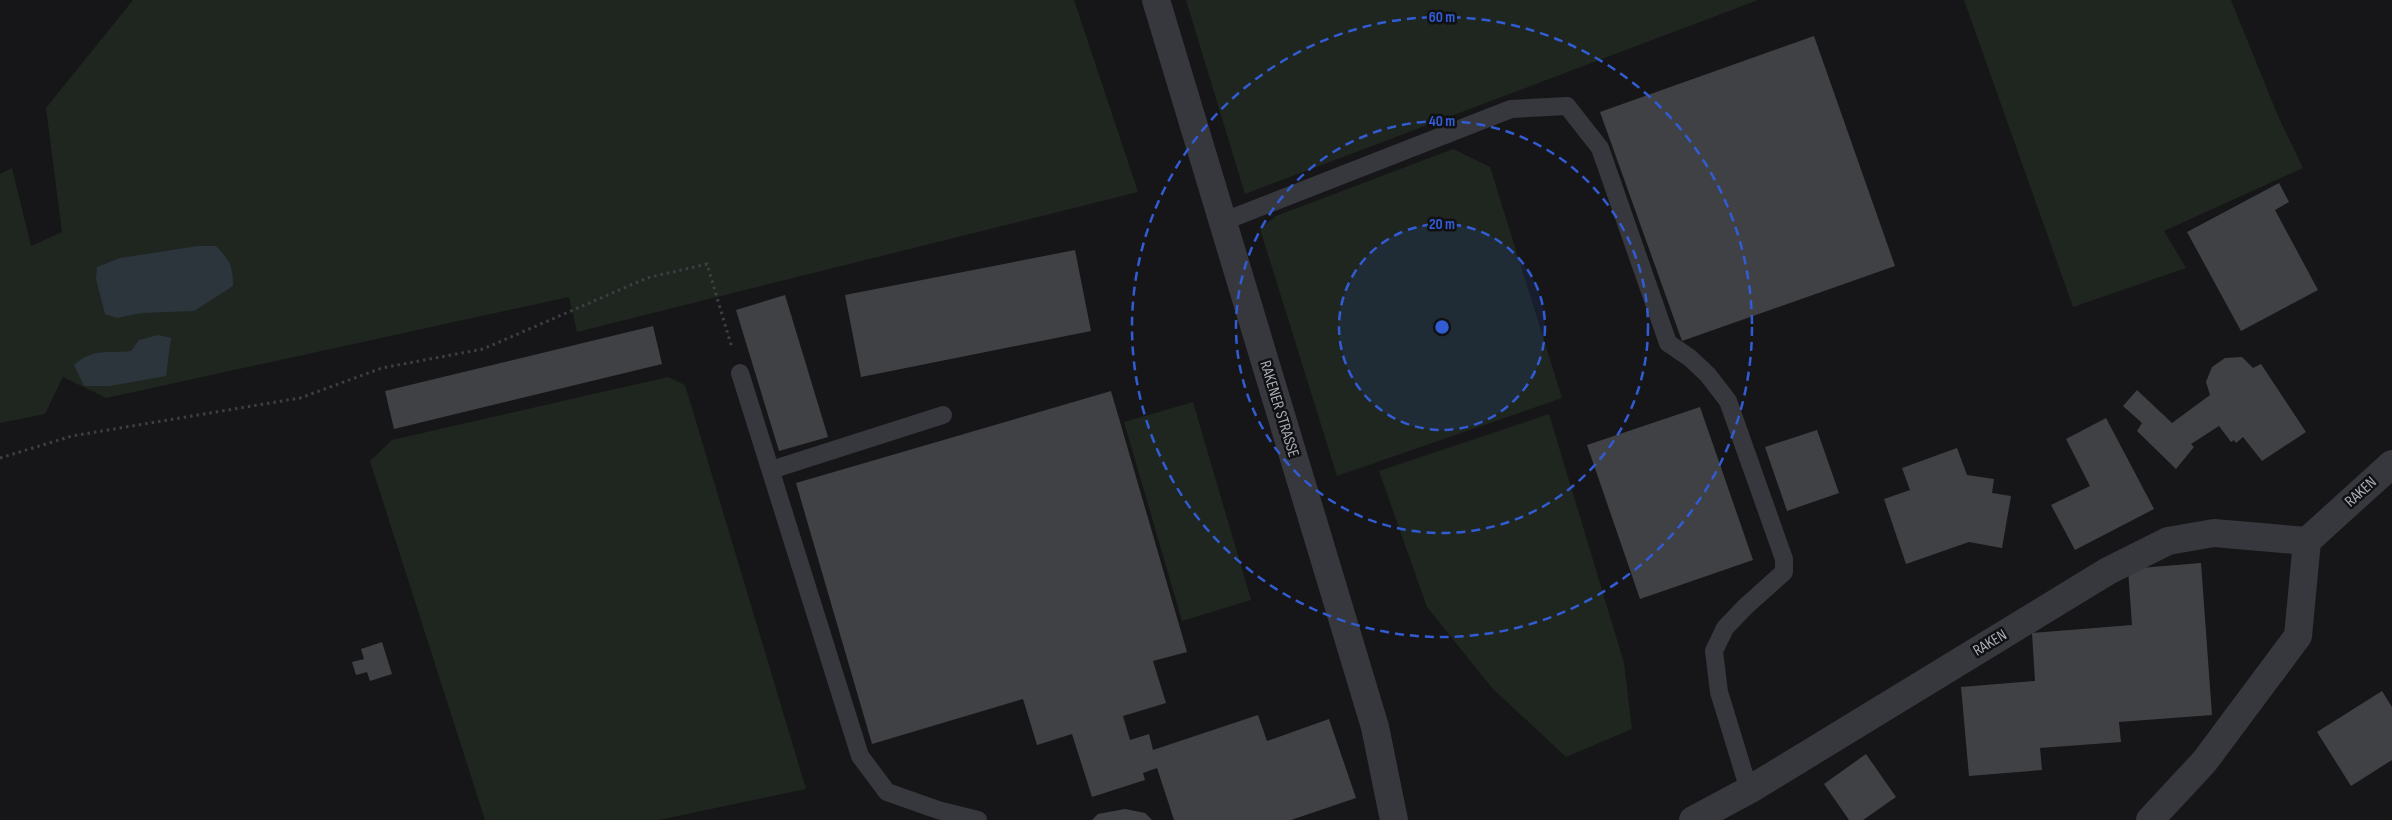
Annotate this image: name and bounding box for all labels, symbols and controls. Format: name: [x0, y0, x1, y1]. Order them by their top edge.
text: 60 m: [1429, 8, 1455, 27]
text: 40 m: [1429, 112, 1455, 131]
text: 20 m: [1429, 215, 1455, 234]
centre of rings: [1433, 318, 1451, 336]
street label: RAKENER STRASSE: [1255, 358, 1303, 460]
street label: RAKEN: [2341, 473, 2381, 511]
street label: RAKEN: [1970, 626, 2010, 660]

